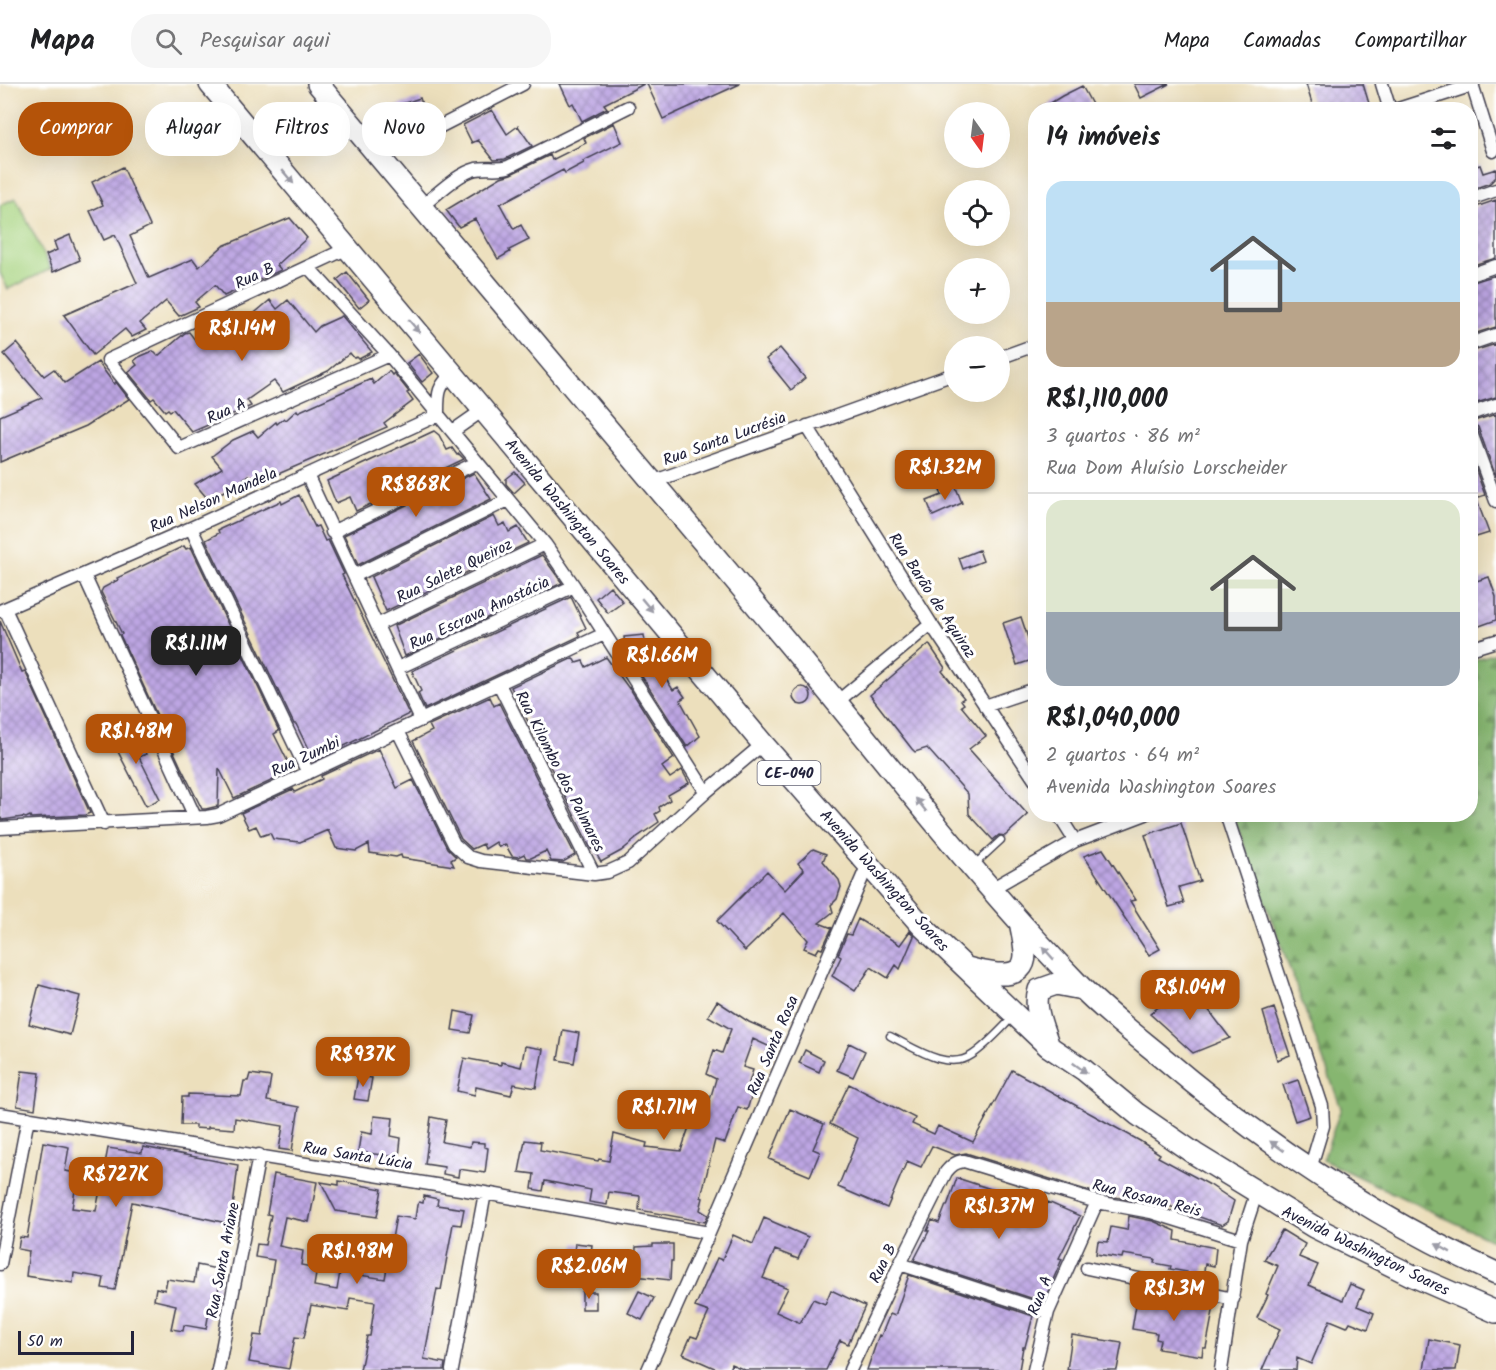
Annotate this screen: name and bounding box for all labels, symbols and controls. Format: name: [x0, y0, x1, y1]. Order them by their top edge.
search box: [131, 14, 551, 68]
text: Mapa: [30, 19, 95, 64]
text: Pesquisar aqui: [200, 24, 330, 59]
icon: search: [152, 25, 185, 58]
text: Mapa: [1163, 25, 1210, 58]
text: Camadas: [1243, 25, 1321, 58]
text: Compartilhar: [1354, 25, 1466, 58]
chip: Comprar: [18, 102, 133, 156]
chip: Alugar: [145, 102, 241, 156]
chip: Filtros: [253, 102, 350, 156]
chip: Novo: [362, 102, 446, 156]
north arrow: [944, 102, 1010, 168]
map controls: [944, 102, 1010, 402]
text: 14 imóveis: [1046, 117, 1160, 159]
icon: filters: [1427, 122, 1460, 155]
one-way arrow: [281, 169, 294, 184]
button: locate: [944, 180, 1010, 246]
icon: home: [1199, 220, 1307, 328]
street label: Rua B: [231, 256, 279, 296]
button: +: [944, 258, 1010, 324]
pin: R$1.14M: [187, 311, 297, 362]
text: R$1.14M: [209, 314, 275, 346]
one-way arrow: [407, 318, 420, 333]
button: −: [944, 336, 1010, 402]
text: R$1,110,000: [1046, 379, 1168, 421]
street label: Rua A: [203, 392, 251, 431]
street label: Rua Santa Lucrésia: [659, 406, 790, 473]
text: 3 quartos · 86 m²: [1046, 421, 1200, 453]
street label: Avenida Washington Soares: [498, 433, 636, 591]
pin: R$1.32M: [890, 450, 1000, 501]
text: R$1.32M: [909, 453, 981, 485]
text: Rua Dom Aluísio Lorscheider: [1046, 453, 1287, 485]
street label: Rua Nelson Mandela: [146, 461, 281, 540]
pin: R$868K: [367, 467, 465, 518]
text: R$868K: [381, 470, 451, 502]
street label: Rua Barão de Aquiraz: [882, 528, 982, 664]
street label: Rua Salete Queiroz: [392, 532, 517, 610]
icon: home: [1199, 539, 1307, 647]
street label: Rua Escrava Anastácia: [405, 570, 554, 657]
one-way arrow: [640, 597, 652, 612]
pin: R$1.11M: [141, 626, 251, 677]
text: R$1.11M: [165, 629, 227, 661]
pin: R$1.66M: [607, 638, 717, 689]
text: R$1.66M: [626, 641, 698, 673]
street label: Rua Kilombo dos Palmares: [508, 687, 611, 857]
text: R$1,040,000: [1046, 698, 1179, 740]
pin: R$1.48M: [81, 714, 191, 765]
text: R$1.48M: [100, 717, 172, 749]
street label: Rua Zumbi: [267, 730, 345, 784]
text: 2 quartos · 64 m²: [1046, 740, 1199, 772]
road number: CE-040: [758, 761, 820, 785]
text: Avenida Washington Soares: [1046, 772, 1276, 804]
one-way arrow: [915, 797, 928, 813]
street label: Avenida Washington Soares: [813, 804, 955, 958]
one-way arrow: [1041, 945, 1055, 960]
pin: R$1.04M: [1135, 970, 1245, 1021]
text: R$1.04M: [1155, 973, 1225, 1005]
street label: Rua Santa Rosa: [741, 992, 806, 1099]
pin: R$937K: [314, 1037, 412, 1088]
text: R$937K: [330, 1040, 396, 1072]
one-way arrow: [1072, 1062, 1088, 1074]
pin: R$1.71M: [609, 1090, 719, 1141]
text: R$1.71M: [631, 1093, 697, 1125]
street label: Rua Santa Lúcia: [301, 1135, 414, 1177]
one-way arrow: [1270, 1140, 1286, 1152]
pin: R$727K: [67, 1157, 165, 1208]
text: R$727K: [83, 1160, 149, 1192]
street label: Rua Rosana Reis: [1090, 1173, 1204, 1224]
pin: R$1.37M: [944, 1189, 1054, 1240]
text: R$1.37M: [964, 1192, 1034, 1224]
street label: Rua Santa Ariane: [200, 1200, 247, 1320]
street label: Avenida Washington Soares: [1277, 1200, 1454, 1303]
pin: R$1.98M: [302, 1234, 412, 1285]
text: R$1.98M: [321, 1237, 393, 1269]
street label: Rua B: [863, 1240, 904, 1288]
one-way arrow: [1434, 1243, 1451, 1253]
pin: R$2.06M: [534, 1249, 644, 1300]
text: R$2.06M: [551, 1252, 627, 1284]
pin: R$1.3M: [1125, 1271, 1223, 1322]
street label: Rua A: [1021, 1272, 1059, 1319]
text: R$1.3M: [1144, 1274, 1204, 1306]
scale bar: [18, 1328, 134, 1356]
text: 50 m: [27, 1329, 63, 1354]

